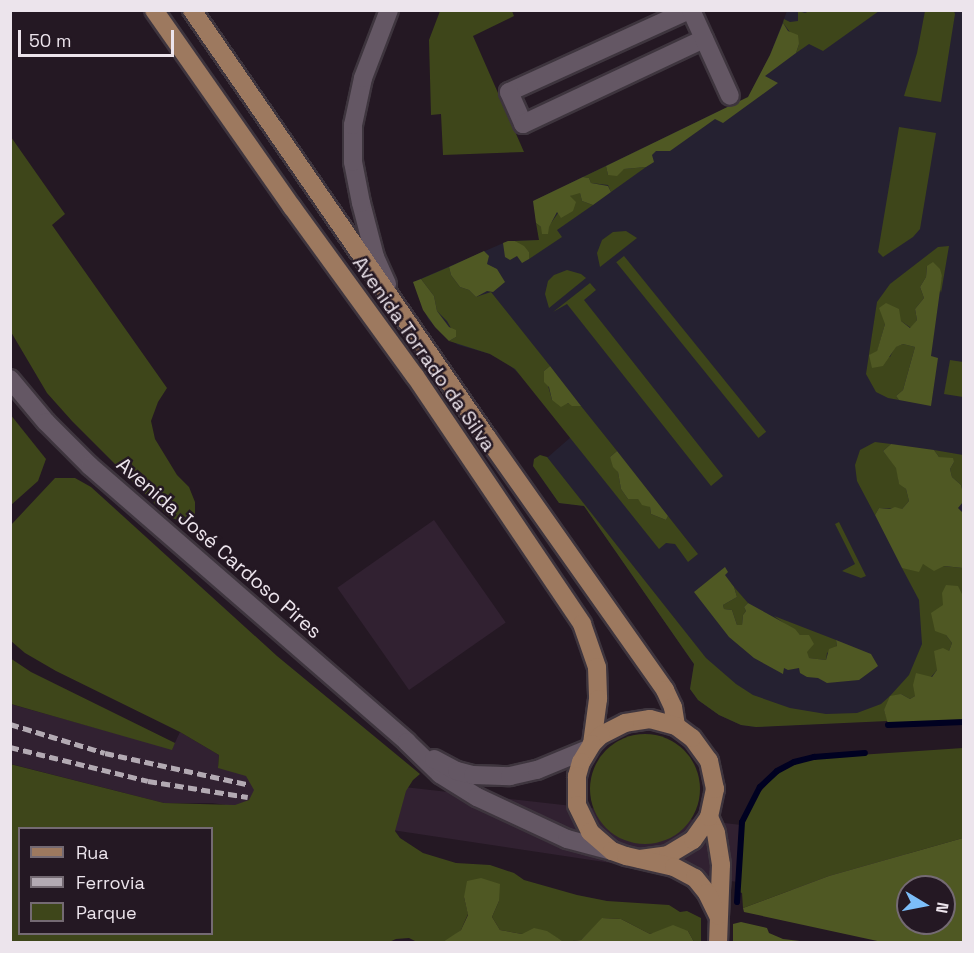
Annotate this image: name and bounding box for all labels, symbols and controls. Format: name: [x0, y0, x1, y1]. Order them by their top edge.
scale bar: [21, 18, 177, 56]
text: 50 m: [29, 29, 71, 52]
street label: Avenida Torrado da Silva: [347, 252, 501, 456]
street label: Avenida José Cardoso Pires: [112, 452, 326, 644]
legend: [18, 827, 213, 935]
text: Rua: [76, 841, 109, 864]
text: Ferrovia: [76, 871, 145, 894]
north arrow: [896, 875, 956, 935]
text: Parque: [76, 901, 137, 924]
text: N: [931, 901, 954, 915]

